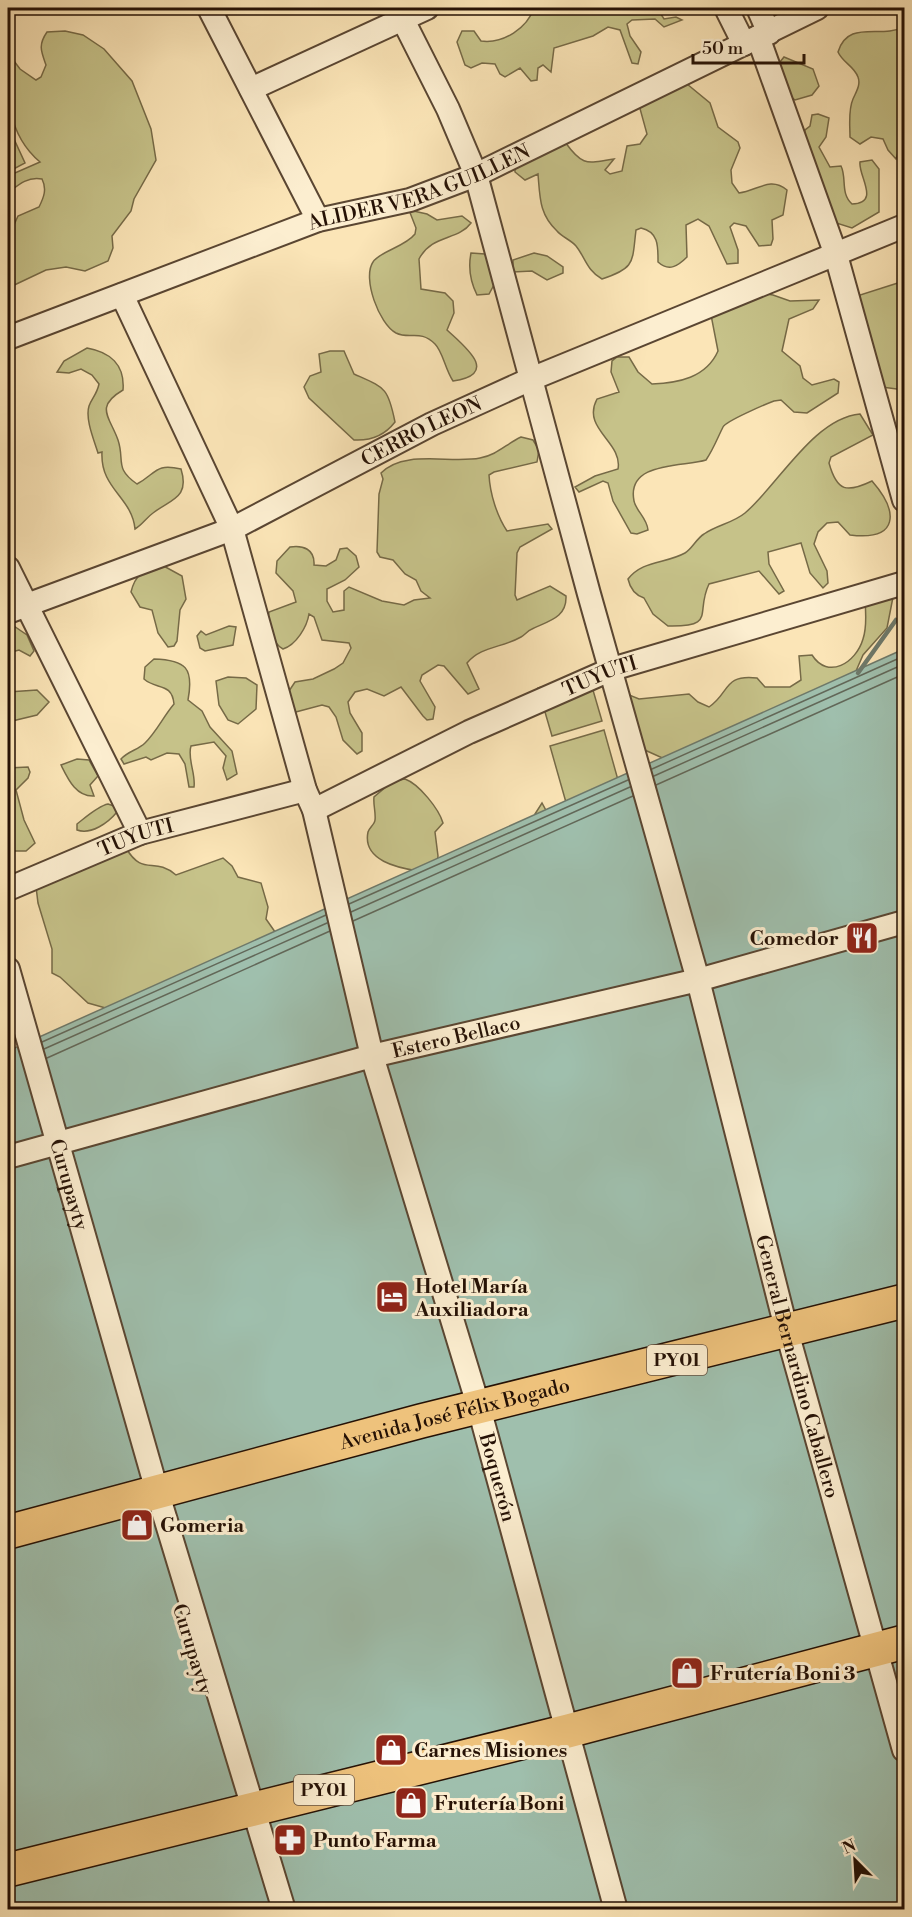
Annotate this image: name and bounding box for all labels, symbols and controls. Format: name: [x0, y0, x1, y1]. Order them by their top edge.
scale bar: [693, 27, 804, 65]
text: 50 m: [702, 37, 744, 60]
street label: ALIDER VERA GUILLEN: [303, 139, 535, 237]
street label: CERRO LEON: [357, 392, 486, 473]
street label: TUYUTI: [559, 651, 641, 703]
street label: TUYUTI: [95, 814, 177, 863]
restaurant icon: Comedor: [844, 920, 880, 956]
place label: Comedor: [750, 927, 839, 952]
street label: Estero Bellaco: [390, 1011, 523, 1065]
street label: Curupayty: [43, 1136, 93, 1234]
street label: General Bernardino Caballero: [749, 1233, 844, 1501]
place label: Hotel María Auxiliadora: [414, 1275, 529, 1323]
hotel icon: Hotel María Auxiliadora: [374, 1279, 410, 1315]
road number: PY01: [647, 1345, 707, 1375]
street label: Avenida José Félix Bogado: [336, 1374, 573, 1457]
street label: Boquerón: [472, 1430, 520, 1525]
shop icon: Gomeria: [119, 1507, 155, 1543]
place label: Gomeria: [160, 1514, 244, 1539]
street label: Curupayty: [166, 1601, 217, 1698]
shop icon: Frutería Boni 3: [669, 1655, 705, 1691]
place label: Frutería Boni 3: [710, 1662, 856, 1687]
shop icon: Carnes Misiones: [373, 1732, 409, 1768]
place label: Carnes Misiones: [414, 1739, 567, 1764]
road number: PY01: [294, 1775, 354, 1805]
shop icon: Frutería Boni: [393, 1785, 429, 1821]
place label: Frutería Boni: [434, 1792, 565, 1817]
pharmacy icon: Punto Farma: [272, 1822, 308, 1858]
place label: Punto Farma: [313, 1829, 437, 1854]
north arrow: [825, 1830, 885, 1890]
text: N: [839, 1835, 859, 1859]

